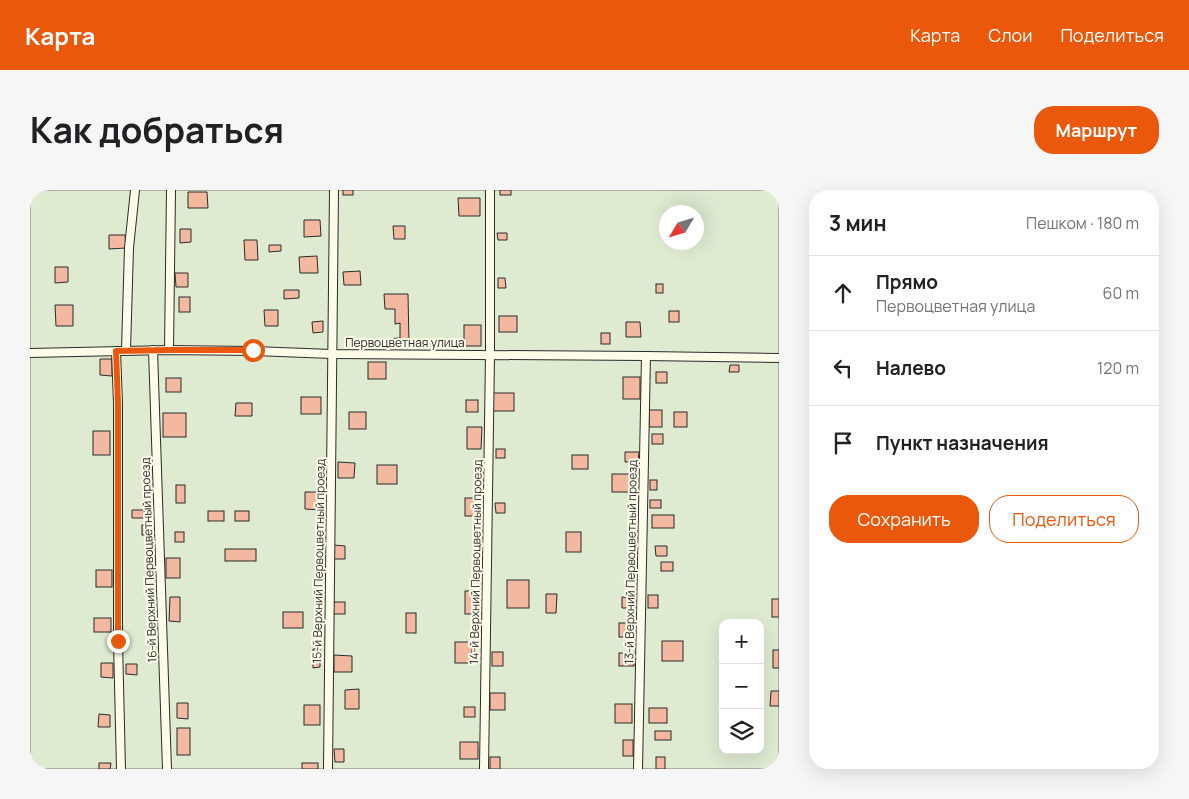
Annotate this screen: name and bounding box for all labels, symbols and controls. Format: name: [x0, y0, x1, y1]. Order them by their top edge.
text: Карта: [25, 19, 95, 52]
text: Карта: [910, 23, 960, 47]
text: Слои: [988, 23, 1032, 47]
text: Поделиться: [1060, 23, 1164, 47]
text: Как добраться: [30, 106, 284, 154]
button: Маршрут: [1034, 106, 1159, 154]
north arrow: [659, 205, 704, 250]
text: 3 мин: [829, 209, 886, 237]
text: Пешком · 180 m: [1026, 212, 1139, 234]
text: Прямо: [876, 269, 938, 295]
icon: ahead: [829, 279, 857, 307]
text: 60 m: [1103, 282, 1139, 304]
text: Первоцветная улица: [876, 295, 1035, 317]
street label: Первоцветная улица: [345, 334, 465, 351]
route start: [242, 339, 265, 362]
icon: left: [829, 354, 857, 382]
text: Налево: [876, 355, 946, 381]
text: 120 m: [1097, 357, 1139, 379]
icon: arrive: [829, 429, 857, 457]
text: Пункт назначения: [876, 430, 1049, 456]
street label: 16-й Верхний Первоцветный проезд: [136, 457, 161, 663]
street label: 15-й Верхний Первоцветный проезд: [308, 458, 329, 664]
street label: 14-й Верхний Первоцветный проезд: [465, 459, 486, 665]
street label: 13-й Верхний Первоцветный проезд: [620, 460, 641, 664]
button: Сохранить: [829, 495, 979, 543]
button: Поделиться: [989, 495, 1139, 543]
map controls: [719, 619, 764, 754]
button: +: [719, 619, 764, 664]
route end: [107, 630, 130, 653]
button: −: [719, 664, 764, 709]
button: layers: [719, 709, 764, 754]

